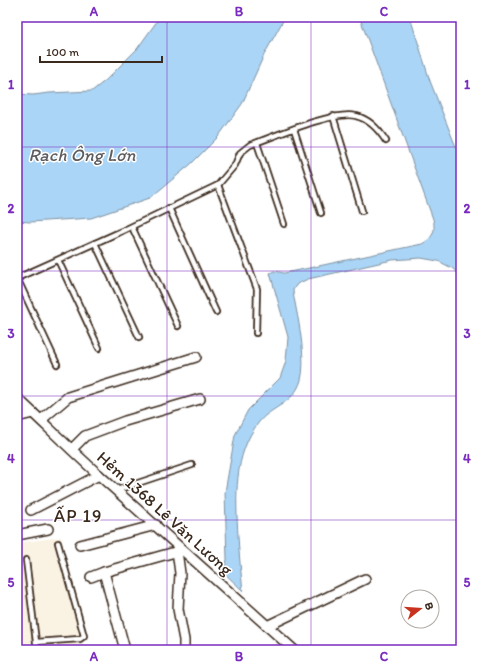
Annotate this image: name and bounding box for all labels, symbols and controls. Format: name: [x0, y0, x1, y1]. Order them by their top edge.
text: A: [89, 4, 99, 19]
text: B: [235, 4, 244, 19]
text: C: [380, 4, 389, 19]
scale bar: [40, 38, 162, 64]
text: 100 m: [46, 45, 79, 59]
text: 1: [8, 77, 14, 92]
text: 1: [464, 77, 470, 92]
water label: Rạch Ông Lớn: [29, 144, 136, 166]
text: 2: [8, 201, 15, 216]
text: 2: [464, 201, 471, 216]
text: 3: [7, 326, 15, 341]
text: 3: [463, 326, 471, 341]
street label: Hẻm 1368 Lê Văn Lương: [93, 447, 237, 579]
text: 4: [7, 451, 15, 466]
text: 4: [463, 451, 471, 466]
district label: ẤP 19: [54, 505, 102, 527]
text: 5: [8, 575, 15, 590]
text: 5: [464, 575, 471, 590]
north arrow: [400, 589, 440, 629]
text: B: [422, 601, 436, 612]
text: A: [89, 649, 99, 664]
text: B: [235, 649, 244, 664]
text: C: [380, 649, 389, 664]

